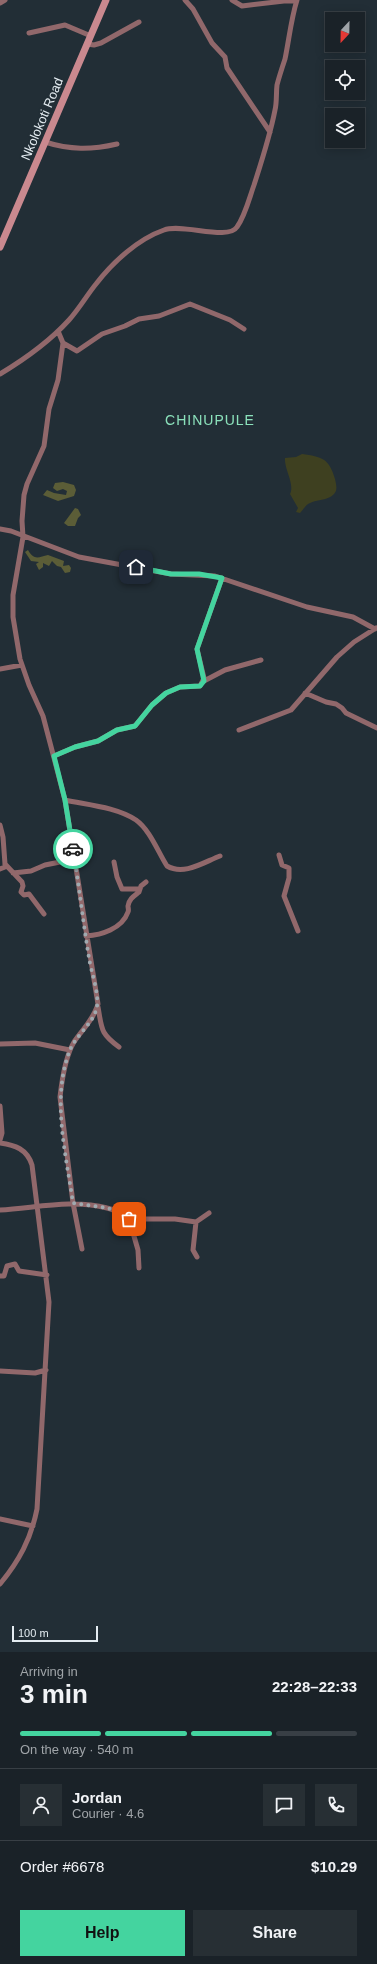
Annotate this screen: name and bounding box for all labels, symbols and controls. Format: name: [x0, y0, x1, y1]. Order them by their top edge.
north arrow: [325, 12, 365, 52]
map controls: [325, 12, 365, 148]
button: locate: [325, 60, 365, 100]
street label: Nkolokoti Road: [18, 75, 66, 163]
button: layers: [325, 108, 365, 148]
district label: CHINUPULE: [165, 412, 255, 428]
pin: [119, 550, 153, 584]
icon: home: [125, 556, 147, 578]
courier: [53, 829, 93, 869]
icon: car: [62, 838, 84, 860]
pin: [112, 1202, 146, 1236]
icon: bag: [118, 1208, 140, 1230]
scale bar: [12, 1624, 98, 1643]
text: 100 m: [18, 1627, 49, 1639]
text: Arriving in: [20, 1664, 78, 1679]
text: 22:28–22:33: [272, 1678, 357, 1695]
text: 3 min: [20, 1679, 88, 1709]
text: On the way · 540 m: [20, 1742, 133, 1757]
button: person: [20, 1784, 62, 1826]
button: chat: [263, 1784, 305, 1826]
button: phone: [315, 1784, 357, 1826]
text: Jordan: [72, 1789, 122, 1806]
text: Courier · 4.6: [72, 1806, 144, 1821]
text: Order #6678: [20, 1858, 104, 1875]
text: $10.29: [311, 1858, 357, 1875]
button: Help: [20, 1910, 185, 1956]
button: Share: [193, 1910, 357, 1956]

